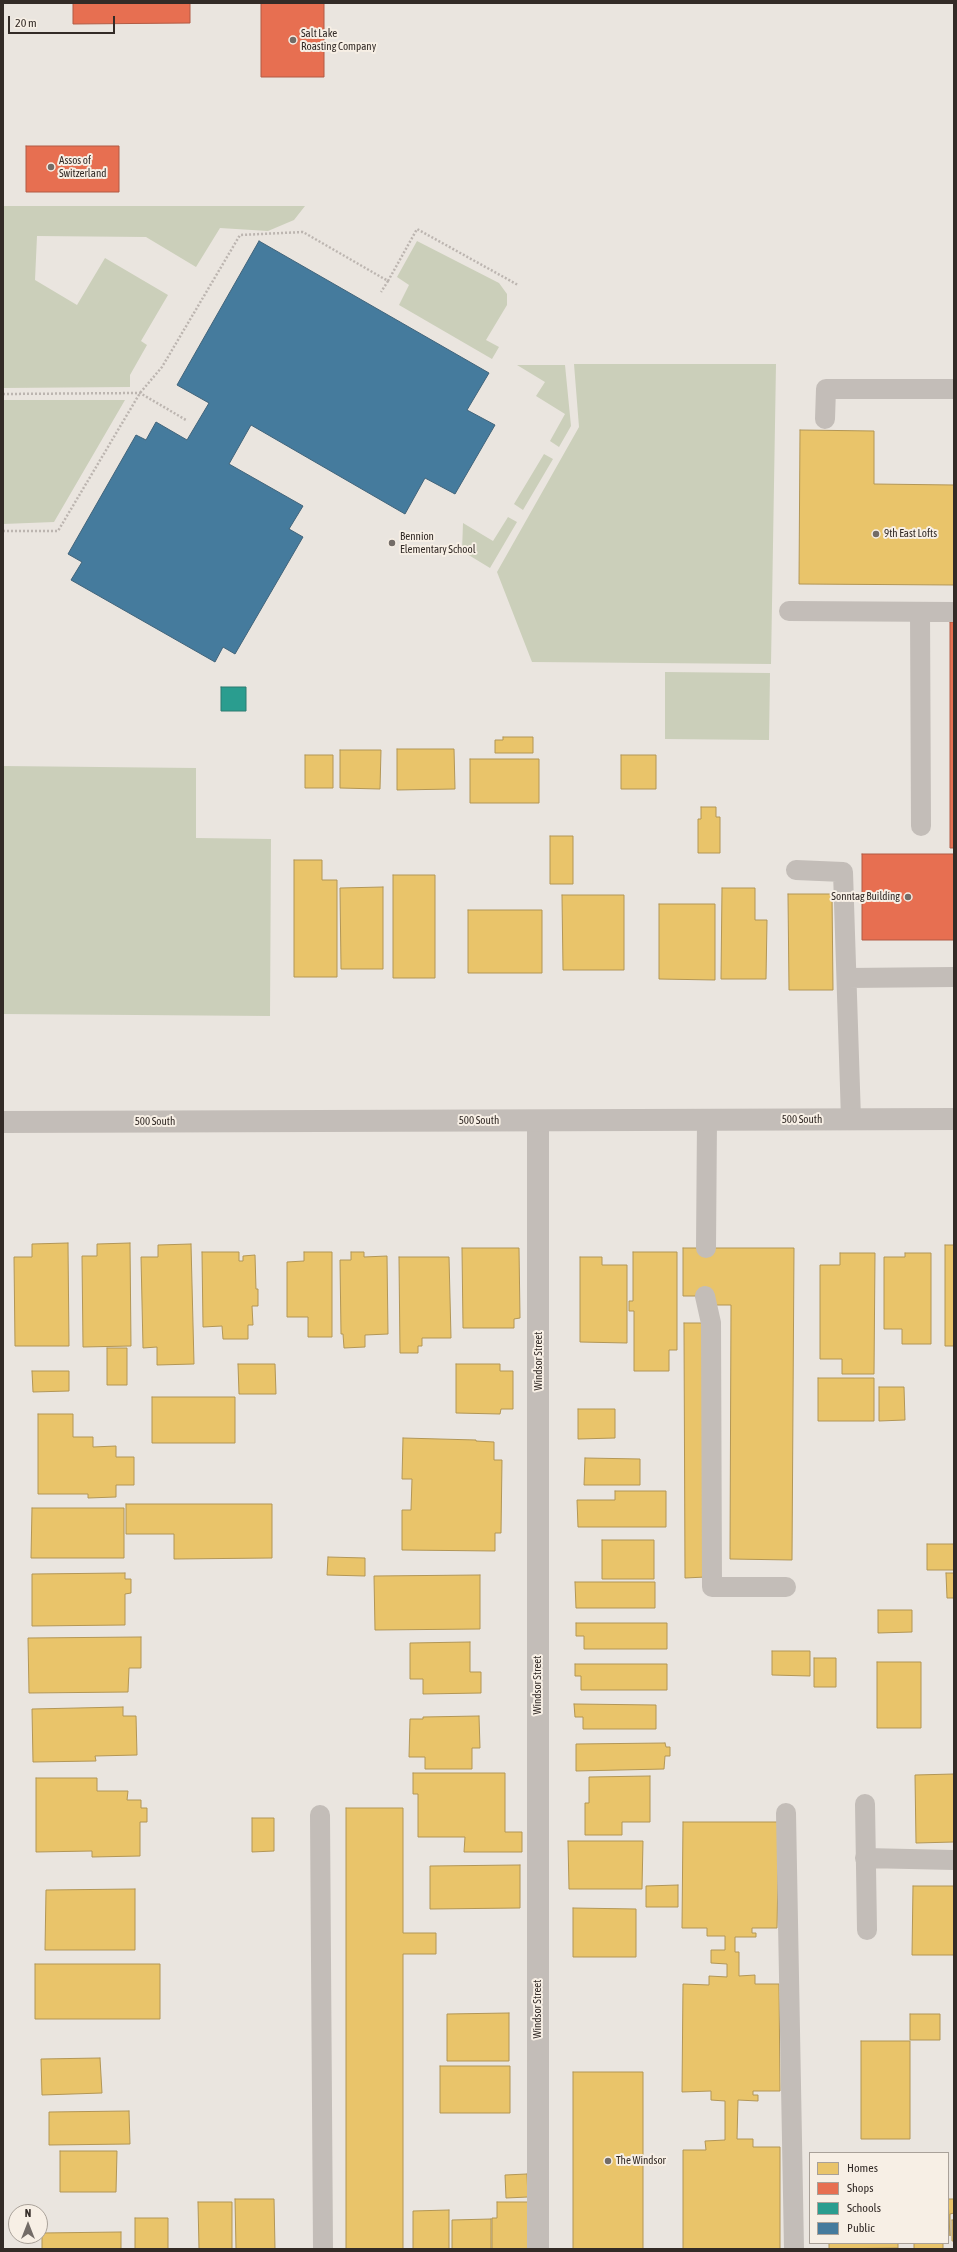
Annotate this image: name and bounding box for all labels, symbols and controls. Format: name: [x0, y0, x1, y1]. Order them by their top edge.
scale bar: [10, 8, 117, 34]
text: 20 m: [15, 16, 37, 30]
place label: Salt Lake Roasting Company: [301, 27, 376, 53]
marker: Salt Lake Roasting Company: [288, 35, 298, 45]
place label: Assos of Switzerland: [59, 154, 106, 180]
marker: Assos of Switzerland: [46, 162, 56, 172]
place label: 9th East Lofts: [884, 527, 937, 541]
marker: 9th East Lofts: [871, 529, 881, 539]
place label: Bennion Elementary School: [400, 530, 476, 556]
marker: Bennion Elementary School: [387, 538, 397, 548]
place label: Sonntag Building: [831, 890, 900, 904]
marker: Sonntag Building: [903, 892, 913, 902]
street label: 500 South: [782, 1113, 822, 1127]
street label: 500 South: [459, 1114, 499, 1128]
street label: 500 South: [135, 1115, 175, 1129]
street label: Windsor Street: [532, 1332, 546, 1390]
street label: Windsor Street: [531, 1656, 545, 1714]
street label: Windsor Street: [531, 1980, 545, 2038]
legend: [809, 2152, 949, 2244]
place label: The Windsor: [616, 2154, 666, 2168]
marker: The Windsor: [603, 2156, 613, 2166]
text: Homes: [847, 2161, 878, 2175]
text: Shops: [847, 2181, 873, 2195]
text: Schools: [847, 2201, 881, 2215]
north arrow: [8, 2204, 48, 2244]
text: N: [25, 2207, 31, 2219]
text: Public: [847, 2221, 875, 2235]

